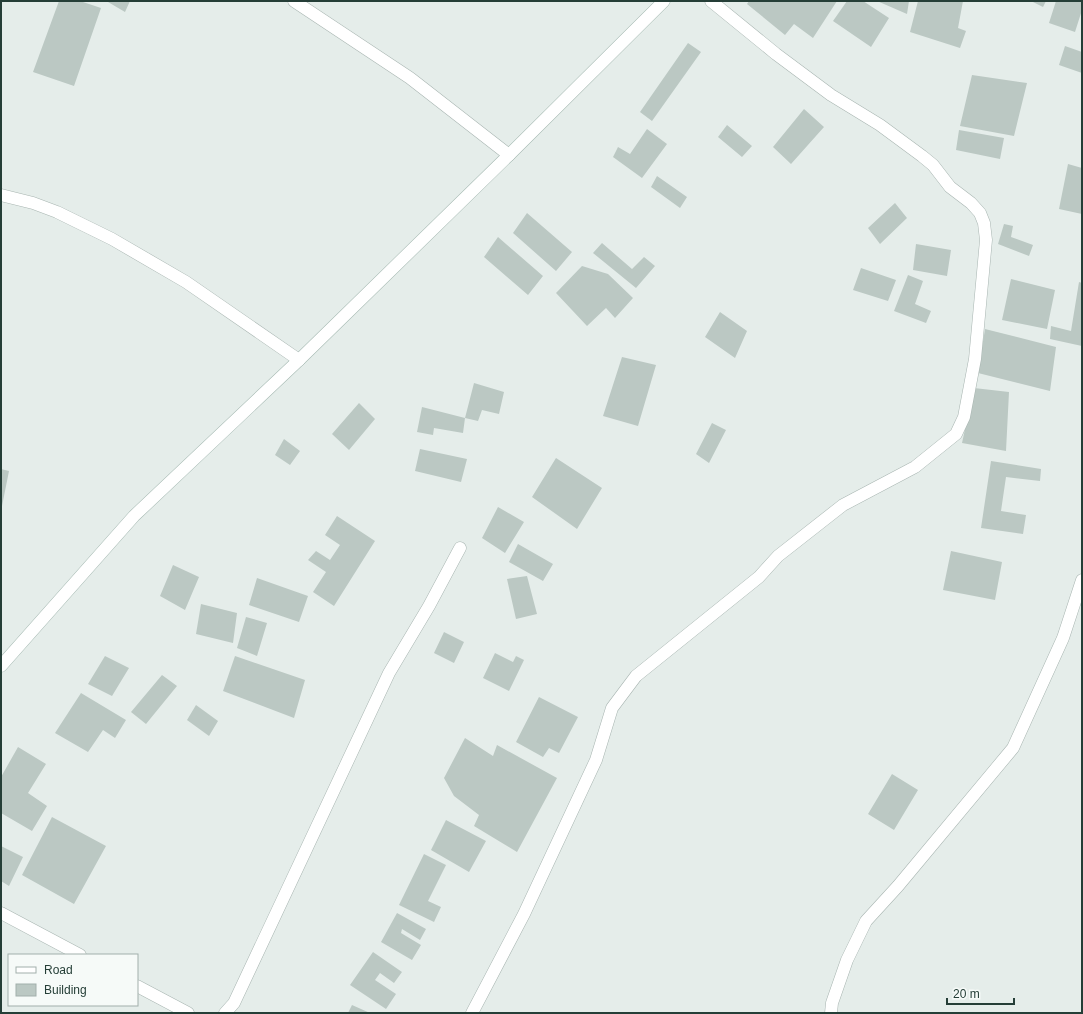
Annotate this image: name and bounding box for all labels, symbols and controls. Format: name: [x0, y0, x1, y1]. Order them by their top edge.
legend: [8, 954, 138, 1006]
text: Road: [44, 963, 73, 977]
scale bar: [947, 980, 1014, 1006]
text: Building: [44, 983, 87, 997]
text: 20 m: [953, 987, 980, 1001]

